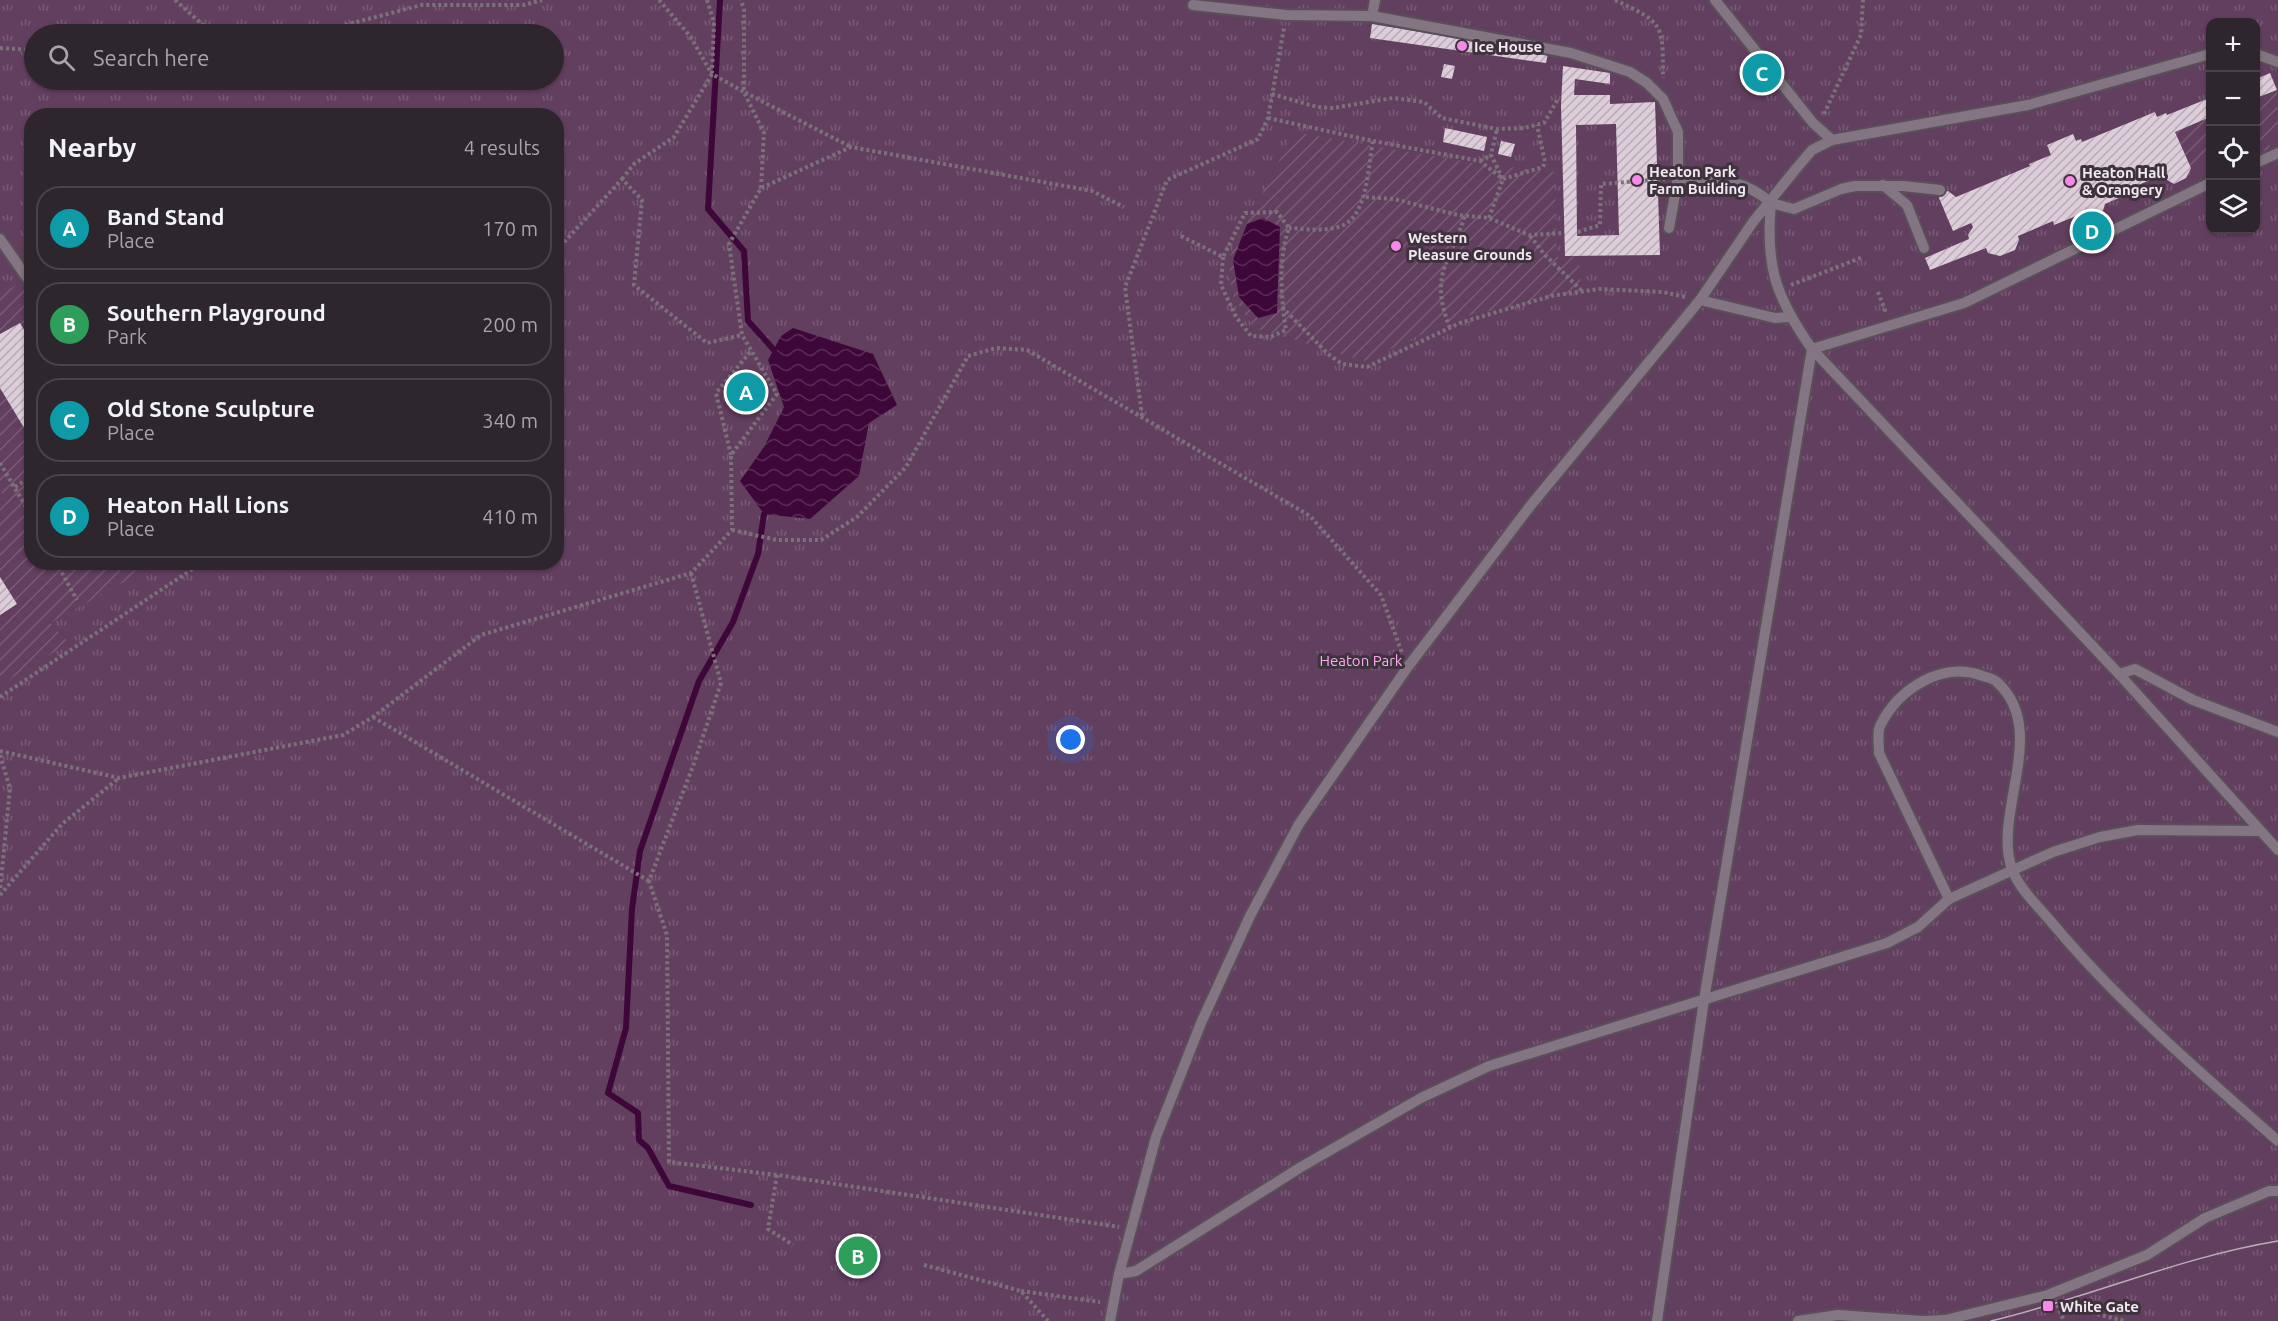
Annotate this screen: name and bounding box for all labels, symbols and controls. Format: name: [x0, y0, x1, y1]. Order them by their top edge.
map controls: [2206, 18, 2260, 234]
button: +: [2206, 18, 2260, 72]
search box: [24, 24, 564, 90]
place label: Ice House: [1474, 38, 1542, 55]
marker: Ice House: [1455, 39, 1469, 53]
icon: search: [45, 41, 78, 74]
text: Search here: [93, 45, 209, 70]
pin: C: [1742, 50, 1782, 96]
button: −: [2206, 72, 2260, 126]
button: locate: [2206, 126, 2260, 180]
text: Nearby: [48, 133, 136, 162]
text: 4 results: [464, 136, 540, 159]
place label: Heaton Park Farm Building: [1649, 163, 1746, 197]
place label: Heaton Hall & Orangery: [2082, 164, 2166, 198]
marker: Heaton Park Farm Building: [1630, 173, 1644, 187]
marker: Heaton Hall & Orangery: [2063, 174, 2077, 188]
button: layers: [2206, 180, 2260, 234]
text: Band Stand: [107, 204, 224, 229]
pin: D: [2072, 208, 2112, 254]
text: A: [62, 217, 77, 240]
text: 170 m: [482, 217, 538, 240]
text: Place: [107, 229, 155, 252]
place label: Western Pleasure Grounds: [1408, 229, 1532, 263]
marker: Western Pleasure Grounds: [1389, 239, 1403, 253]
text: Southern Playground: [107, 300, 326, 325]
text: B: [63, 313, 76, 336]
text: 200 m: [482, 313, 538, 336]
text: Park: [107, 325, 147, 348]
pin: A: [726, 370, 766, 414]
text: Old Stone Sculpture: [107, 396, 315, 421]
text: C: [63, 409, 76, 432]
text: 340 m: [482, 409, 538, 432]
text: Place: [107, 421, 155, 444]
text: Heaton Hall Lions: [107, 492, 289, 517]
text: D: [62, 505, 77, 528]
text: 410 m: [482, 505, 538, 528]
text: Place: [107, 517, 155, 540]
park label: Heaton Park: [1320, 652, 1403, 669]
your location: [1056, 725, 1085, 754]
pin: B: [838, 1234, 878, 1278]
place label: White Gate: [2060, 1298, 2139, 1315]
marker: White Gate: [2041, 1299, 2055, 1313]

